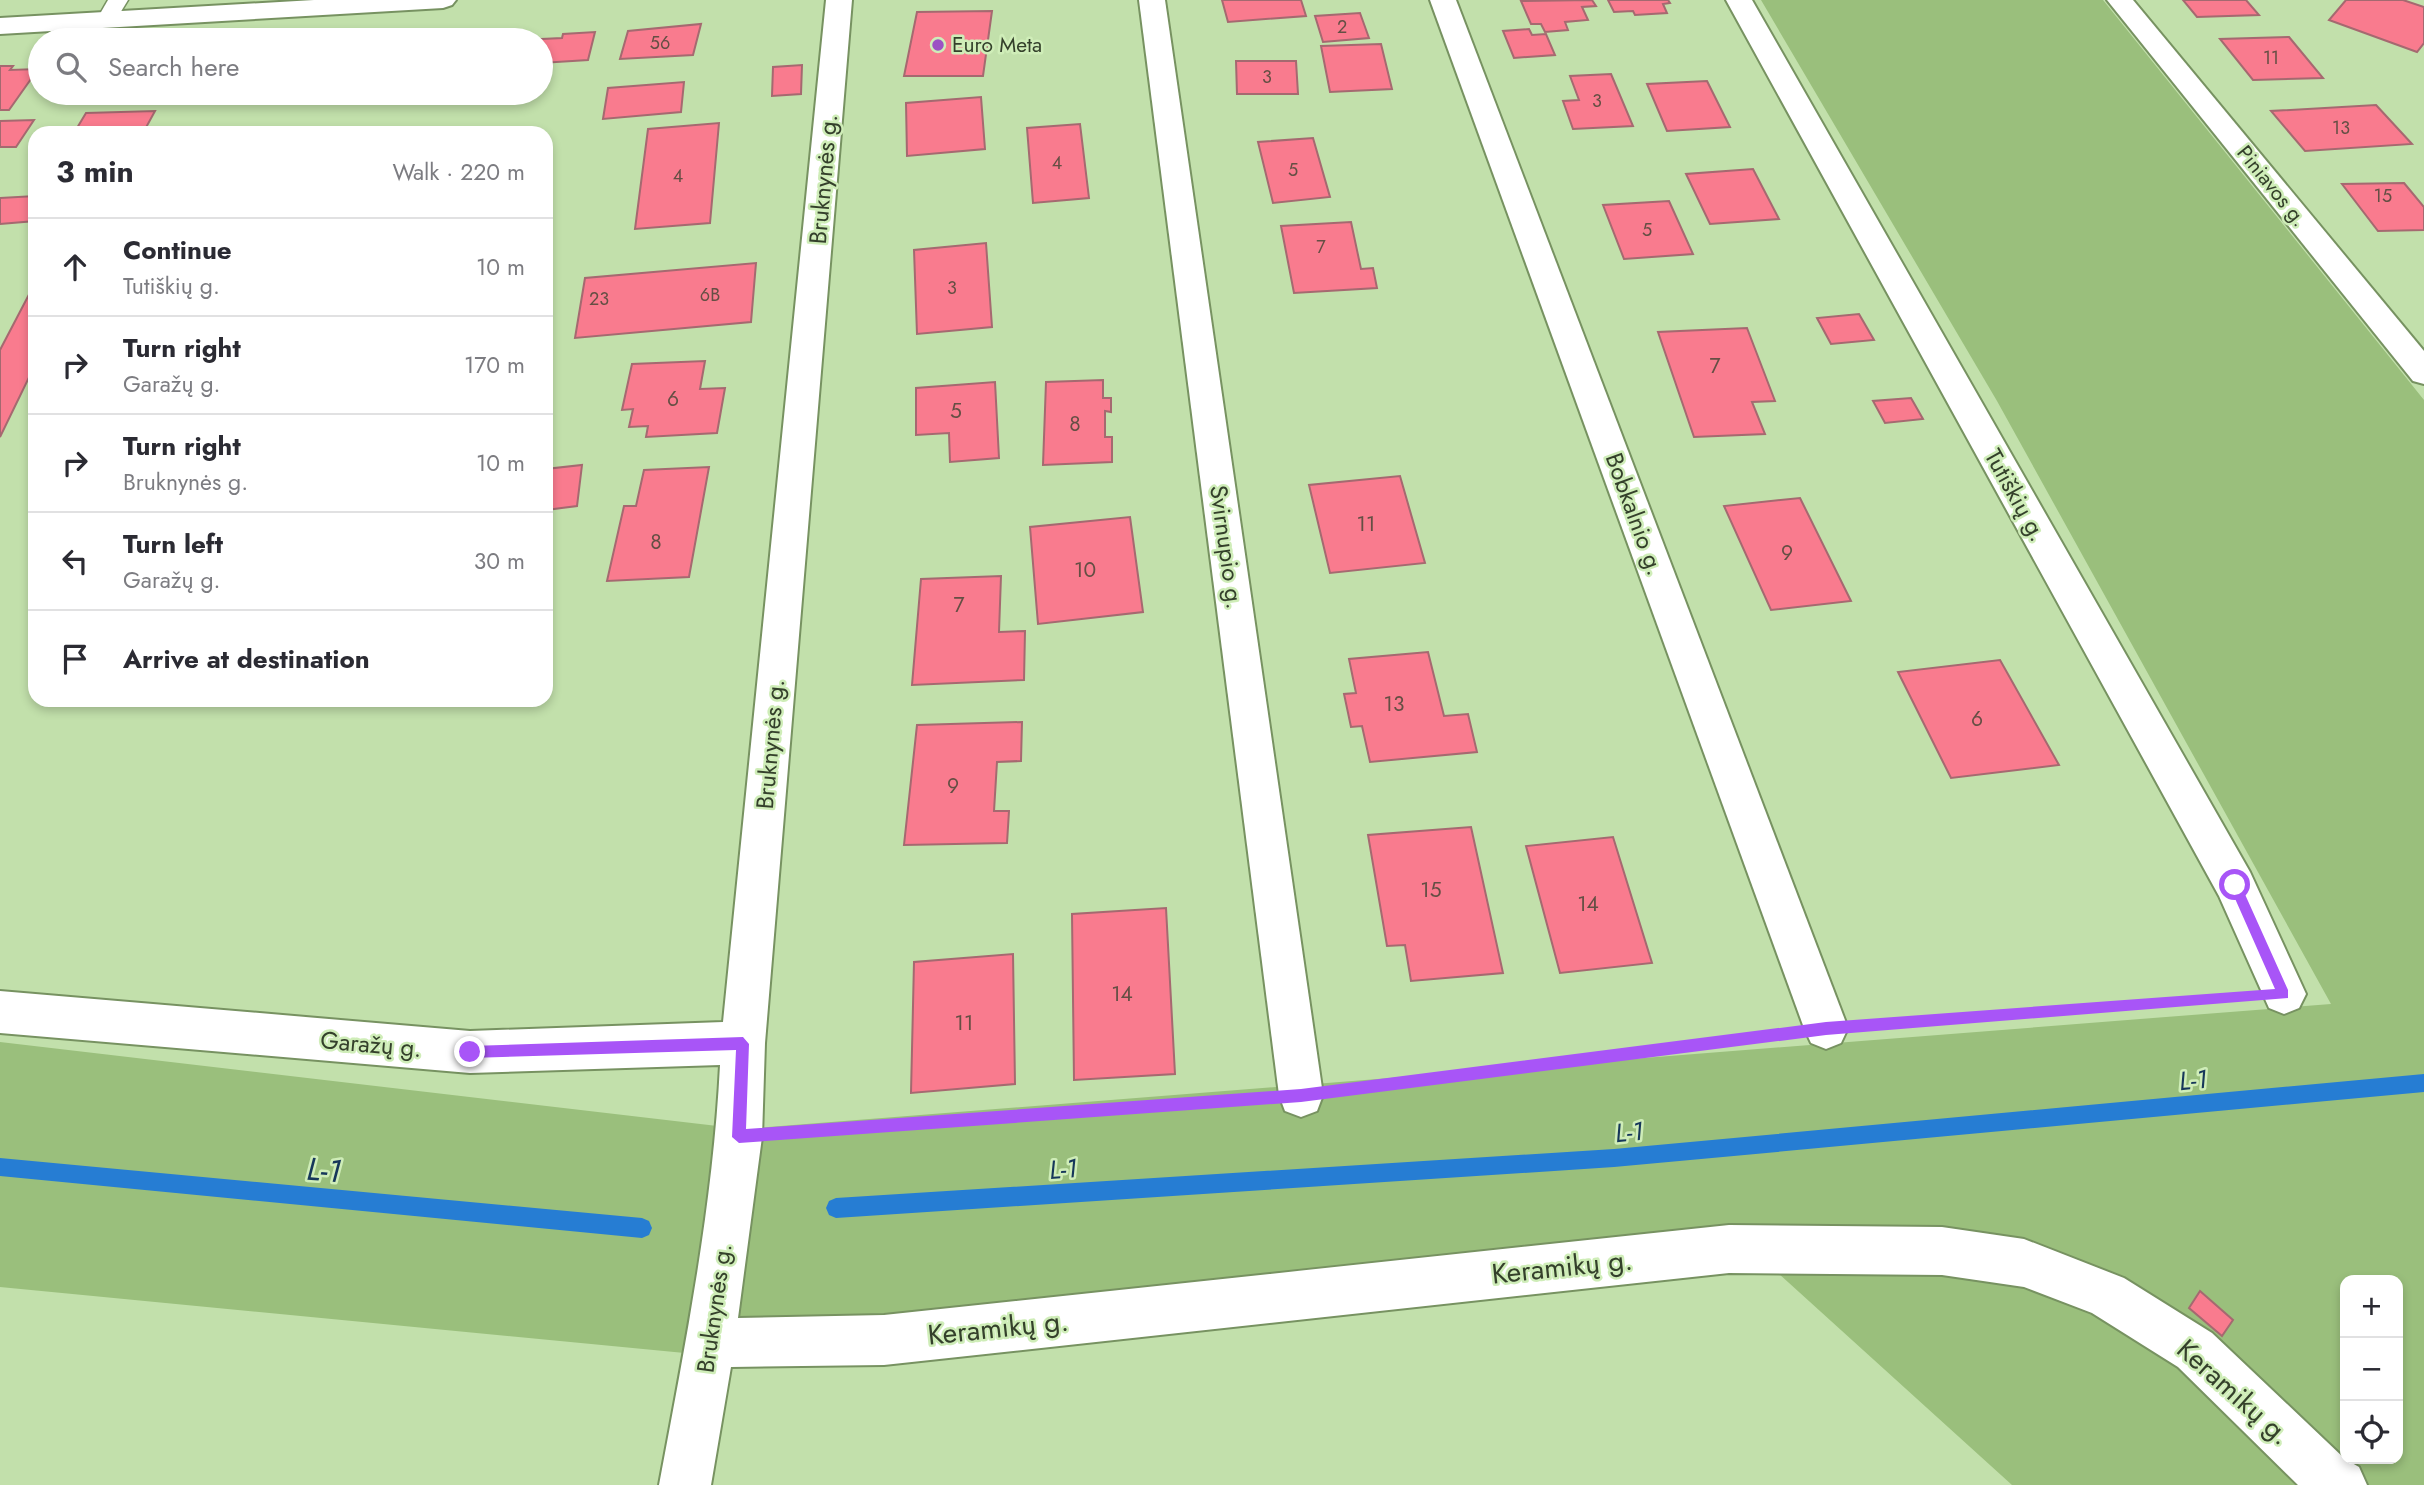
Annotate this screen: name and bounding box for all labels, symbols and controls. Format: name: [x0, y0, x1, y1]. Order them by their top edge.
house number: 2: [1337, 14, 1347, 40]
search box: [28, 28, 553, 105]
house number: 56: [650, 30, 670, 56]
place label: Euro Meta: [952, 30, 1042, 60]
marker: Euro Meta: [930, 37, 946, 53]
house number: 11: [2263, 45, 2279, 71]
icon: search: [52, 48, 90, 86]
text: Search here: [108, 48, 240, 86]
house number: 3: [1262, 64, 1272, 90]
house number: 3: [1592, 88, 1602, 114]
street label: Bruknynės g.: [800, 112, 846, 246]
house number: 13: [2332, 115, 2350, 141]
street label: Piniavos g.: [2230, 139, 2314, 233]
text: 3 min: [56, 150, 134, 193]
house number: 4: [1052, 150, 1062, 176]
text: Walk · 220 m: [393, 155, 525, 189]
house number: 5: [1288, 157, 1298, 183]
house number: 4: [673, 163, 683, 189]
house number: 15: [2374, 183, 2392, 209]
house number: 5: [1642, 217, 1652, 243]
text: Continue: [123, 231, 232, 269]
house number: 7: [1316, 234, 1326, 260]
icon: ahead: [56, 248, 94, 286]
text: 10 m: [476, 250, 525, 284]
text: Tutiškių g.: [123, 269, 220, 303]
house number: 3: [947, 275, 957, 301]
house number: 6B: [700, 282, 720, 308]
house number: 23: [589, 286, 609, 312]
text: Turn right: [123, 329, 241, 367]
icon: right: [56, 346, 94, 384]
text: 170 m: [464, 348, 525, 382]
house number: 7: [1709, 351, 1721, 381]
text: Garažų g.: [123, 367, 220, 401]
house number: 6: [667, 384, 679, 414]
house number: 5: [950, 396, 962, 426]
house number: 8: [1069, 409, 1081, 439]
text: Turn right: [123, 427, 241, 465]
street label: Tutiškių g.: [1976, 442, 2056, 548]
icon: right: [56, 444, 94, 482]
text: 10 m: [476, 446, 525, 480]
street label: Bobkalnio g.: [1597, 448, 1673, 580]
text: Bruknynės g.: [123, 465, 248, 499]
street label: Svirnupio g.: [1201, 483, 1253, 611]
house number: 11: [1357, 509, 1375, 539]
text: Turn left: [123, 525, 223, 563]
house number: 8: [650, 527, 662, 557]
house number: 9: [1781, 538, 1793, 568]
icon: left: [56, 542, 94, 580]
text: 30 m: [474, 544, 525, 578]
house number: 10: [1074, 555, 1096, 585]
text: Garažų g.: [123, 563, 220, 597]
house number: 7: [953, 590, 965, 620]
icon: arrive: [56, 640, 94, 678]
text: Arrive at destination: [123, 640, 370, 678]
street label: Bruknynės g.: [747, 677, 793, 811]
house number: 13: [1384, 689, 1404, 719]
house number: 6: [1971, 704, 1983, 734]
house number: 9: [947, 771, 959, 801]
route start: [2219, 869, 2250, 900]
house number: 15: [1420, 875, 1442, 905]
house number: 14: [1577, 889, 1599, 919]
house number: 14: [1111, 979, 1133, 1009]
house number: 11: [955, 1008, 973, 1038]
street label: Garažų g.: [319, 1022, 423, 1066]
route end: [454, 1036, 485, 1067]
water label: L-1: [2177, 1060, 2209, 1100]
water label: L-1: [1613, 1112, 1645, 1152]
water label: L-1: [305, 1146, 343, 1194]
water label: L-1: [1048, 1149, 1078, 1189]
street label: Keramikų g.: [1490, 1239, 1634, 1295]
street label: Bruknynės g.: [688, 1241, 740, 1375]
map controls: [2340, 1275, 2403, 1464]
button: +: [2340, 1275, 2403, 1338]
street label: Keramikų g.: [926, 1300, 1070, 1356]
street label: Keramikų g.: [2168, 1329, 2300, 1455]
button: −: [2340, 1338, 2403, 1401]
button: locate: [2340, 1401, 2403, 1464]

